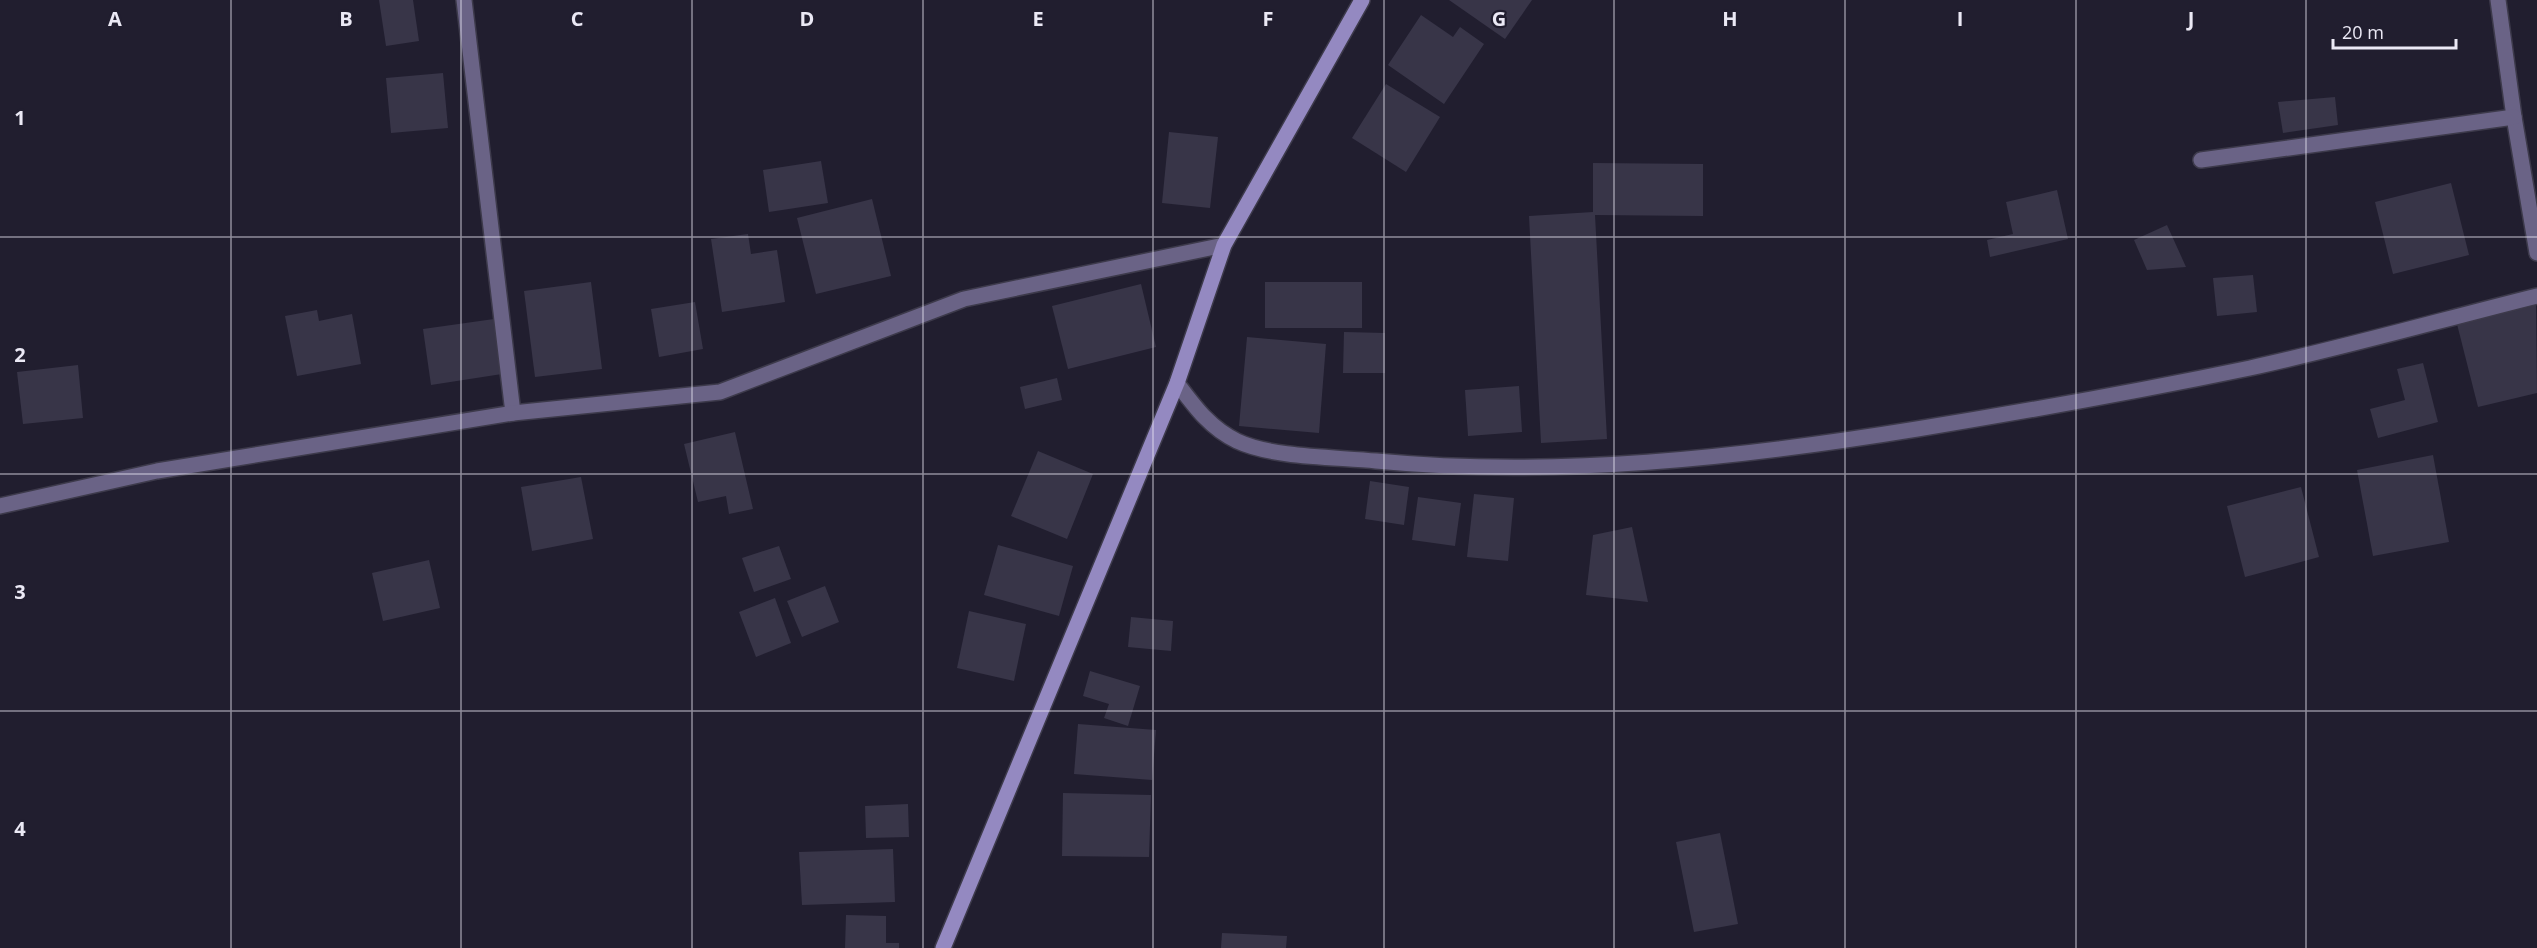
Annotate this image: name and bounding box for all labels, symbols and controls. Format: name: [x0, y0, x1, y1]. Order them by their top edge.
text: A: [108, 5, 122, 32]
text: B: [339, 5, 353, 32]
text: C: [571, 5, 584, 32]
text: D: [800, 5, 814, 32]
text: E: [1032, 5, 1044, 32]
text: F: [1263, 5, 1273, 32]
text: G: [1492, 5, 1506, 32]
text: H: [1722, 5, 1738, 32]
text: I: [1957, 5, 1963, 32]
text: J: [2186, 5, 2194, 32]
scale bar: [2333, 12, 2456, 50]
text: 20 m: [2342, 20, 2384, 44]
text: 1: [14, 104, 26, 131]
text: 2: [14, 341, 26, 368]
text: 3: [14, 578, 26, 605]
text: 4: [14, 815, 26, 842]

